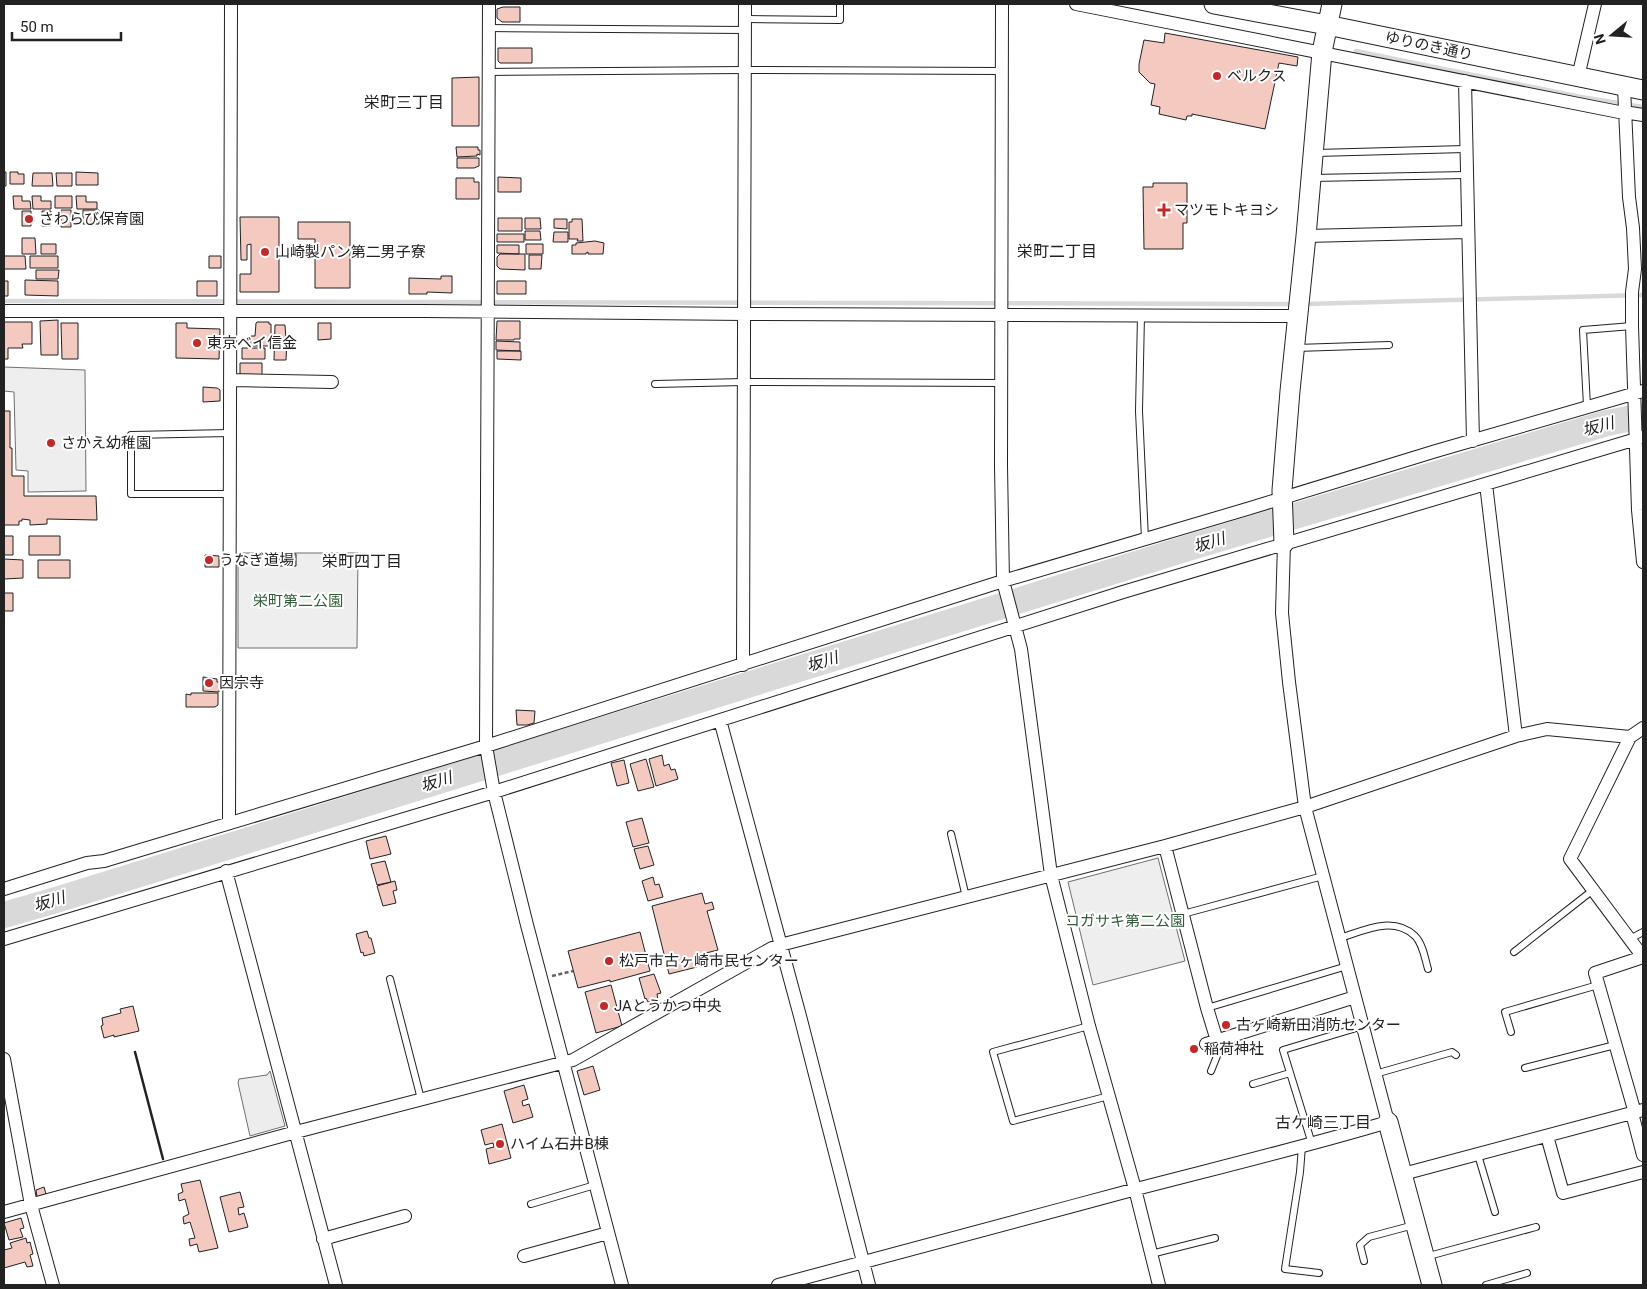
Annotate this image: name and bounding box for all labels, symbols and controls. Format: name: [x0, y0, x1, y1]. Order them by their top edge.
scale bar: [12, 10, 121, 42]
north arrow: [1587, 10, 1637, 60]
text: 50 m: [20, 18, 54, 36]
street label: ゆりのき通り: [1383, 28, 1475, 64]
text: N: [1590, 32, 1609, 46]
place label: ベルクス: [1227, 67, 1287, 85]
marker: ベルクス: [1211, 70, 1223, 82]
district label: 栄町三丁目: [364, 93, 444, 112]
place label: マツモトキヨシ: [1174, 201, 1279, 219]
marker: マツモトキヨシ: [1158, 204, 1170, 216]
place label: さわらび保育園: [39, 210, 144, 228]
marker: さわらび保育園: [23, 213, 35, 225]
district label: 栄町二丁目: [1017, 242, 1097, 261]
place label: 山崎製パン第二男子寮: [275, 243, 426, 261]
marker: 山崎製パン第二男子寮: [259, 246, 271, 258]
place label: 東京ベイ信金: [207, 334, 297, 352]
marker: 東京ベイ信金: [191, 337, 203, 349]
water label: 坂川: [1580, 413, 1618, 440]
place label: さかえ幼稚園: [61, 434, 151, 452]
marker: さかえ幼稚園: [45, 437, 57, 449]
water label: 坂川: [1191, 528, 1229, 556]
place label: うなぎ道場: [219, 551, 294, 569]
district label: 栄町四丁目: [322, 552, 402, 571]
marker: うなぎ道場: [203, 554, 215, 566]
park label: 栄町第二公園: [253, 592, 343, 610]
water label: 坂川: [804, 647, 842, 675]
place label: 因宗寺: [219, 674, 264, 692]
marker: 因宗寺: [203, 677, 215, 689]
water label: 坂川: [418, 767, 456, 795]
water label: 坂川: [31, 887, 69, 915]
park label: コガサキ第二公園: [1065, 912, 1185, 930]
place label: 松戸市古ヶ崎市民センター: [619, 952, 799, 970]
marker: 松戸市古ヶ崎市民センター: [603, 955, 615, 967]
place label: JAとうかつ中央: [614, 997, 722, 1015]
marker: JAとうかつ中央: [598, 1000, 610, 1012]
place label: 古ヶ崎新田消防センター: [1236, 1016, 1401, 1034]
marker: 古ヶ崎新田消防センター: [1220, 1019, 1232, 1031]
place label: 稲荷神社: [1204, 1040, 1264, 1058]
marker: 稲荷神社: [1188, 1043, 1200, 1055]
district label: 古ケ崎三丁目: [1275, 1113, 1371, 1132]
place label: ハイム石井B棟: [510, 1135, 609, 1153]
marker: ハイム石井B棟: [494, 1138, 506, 1150]

